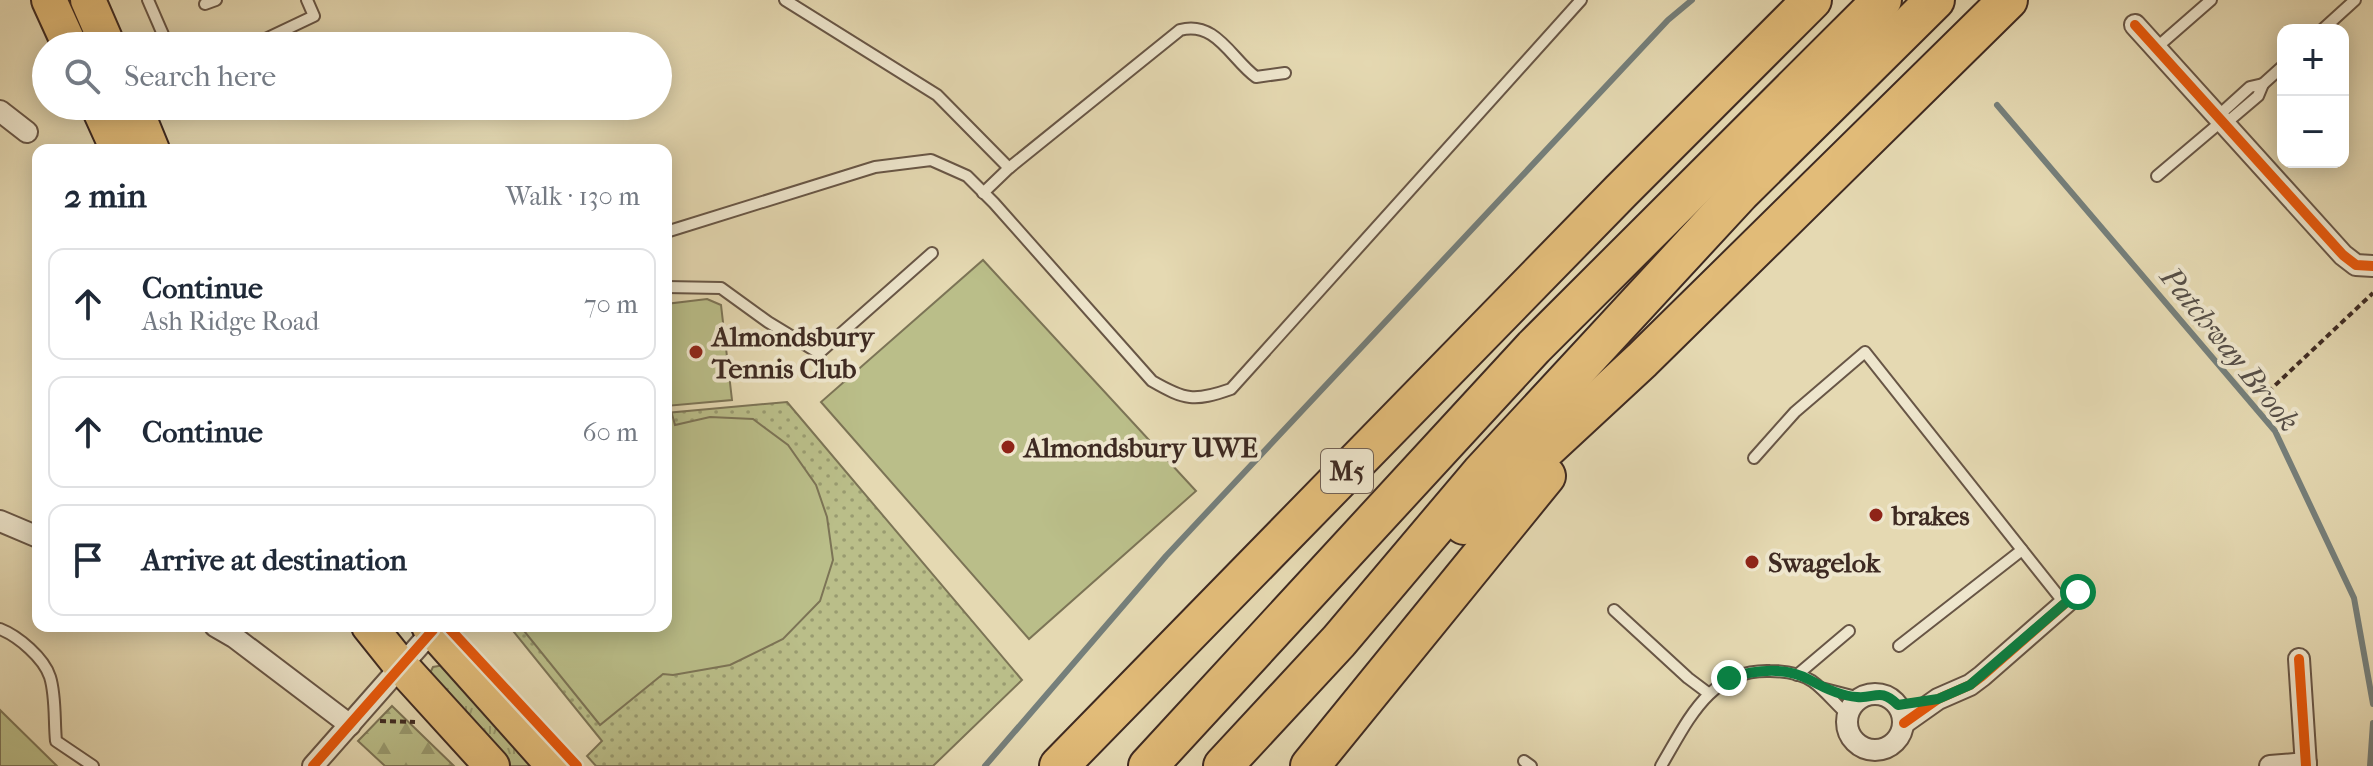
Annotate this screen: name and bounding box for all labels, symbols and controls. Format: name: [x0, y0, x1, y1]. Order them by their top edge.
map controls: [2277, 24, 2349, 168]
button: +: [2277, 24, 2349, 96]
search box: [32, 32, 672, 120]
icon: search: [60, 54, 104, 98]
text: Search here: [124, 59, 276, 94]
button: −: [2277, 96, 2349, 168]
text: 2 min: [64, 176, 147, 216]
text: Walk · 130 m: [506, 181, 640, 212]
water label: Patchway Brook: [2152, 259, 2306, 438]
text: Continue: [142, 271, 263, 306]
icon: ahead: [66, 282, 110, 326]
text: 70 m: [584, 289, 638, 320]
text: Ash Ridge Road: [142, 306, 319, 337]
place label: Almondsbury Tennis Club: [710, 320, 876, 385]
marker: Almondsbury Tennis Club: [687, 343, 705, 361]
icon: ahead: [66, 410, 110, 454]
text: Continue: [142, 415, 263, 450]
text: 60 m: [582, 417, 638, 448]
place label: Almondsbury UWE: [1022, 431, 1258, 464]
marker: Almondsbury UWE: [999, 438, 1017, 456]
road number: M5: [1321, 449, 1373, 493]
place label: brakes: [1890, 499, 1970, 532]
marker: brakes: [1867, 506, 1885, 524]
icon: arrive: [66, 538, 110, 582]
text: Arrive at destination: [142, 543, 407, 578]
place label: Swagelok: [1768, 546, 1882, 579]
marker: Swagelok: [1743, 553, 1761, 571]
route start: [2060, 574, 2096, 610]
route end: [1711, 660, 1747, 696]

